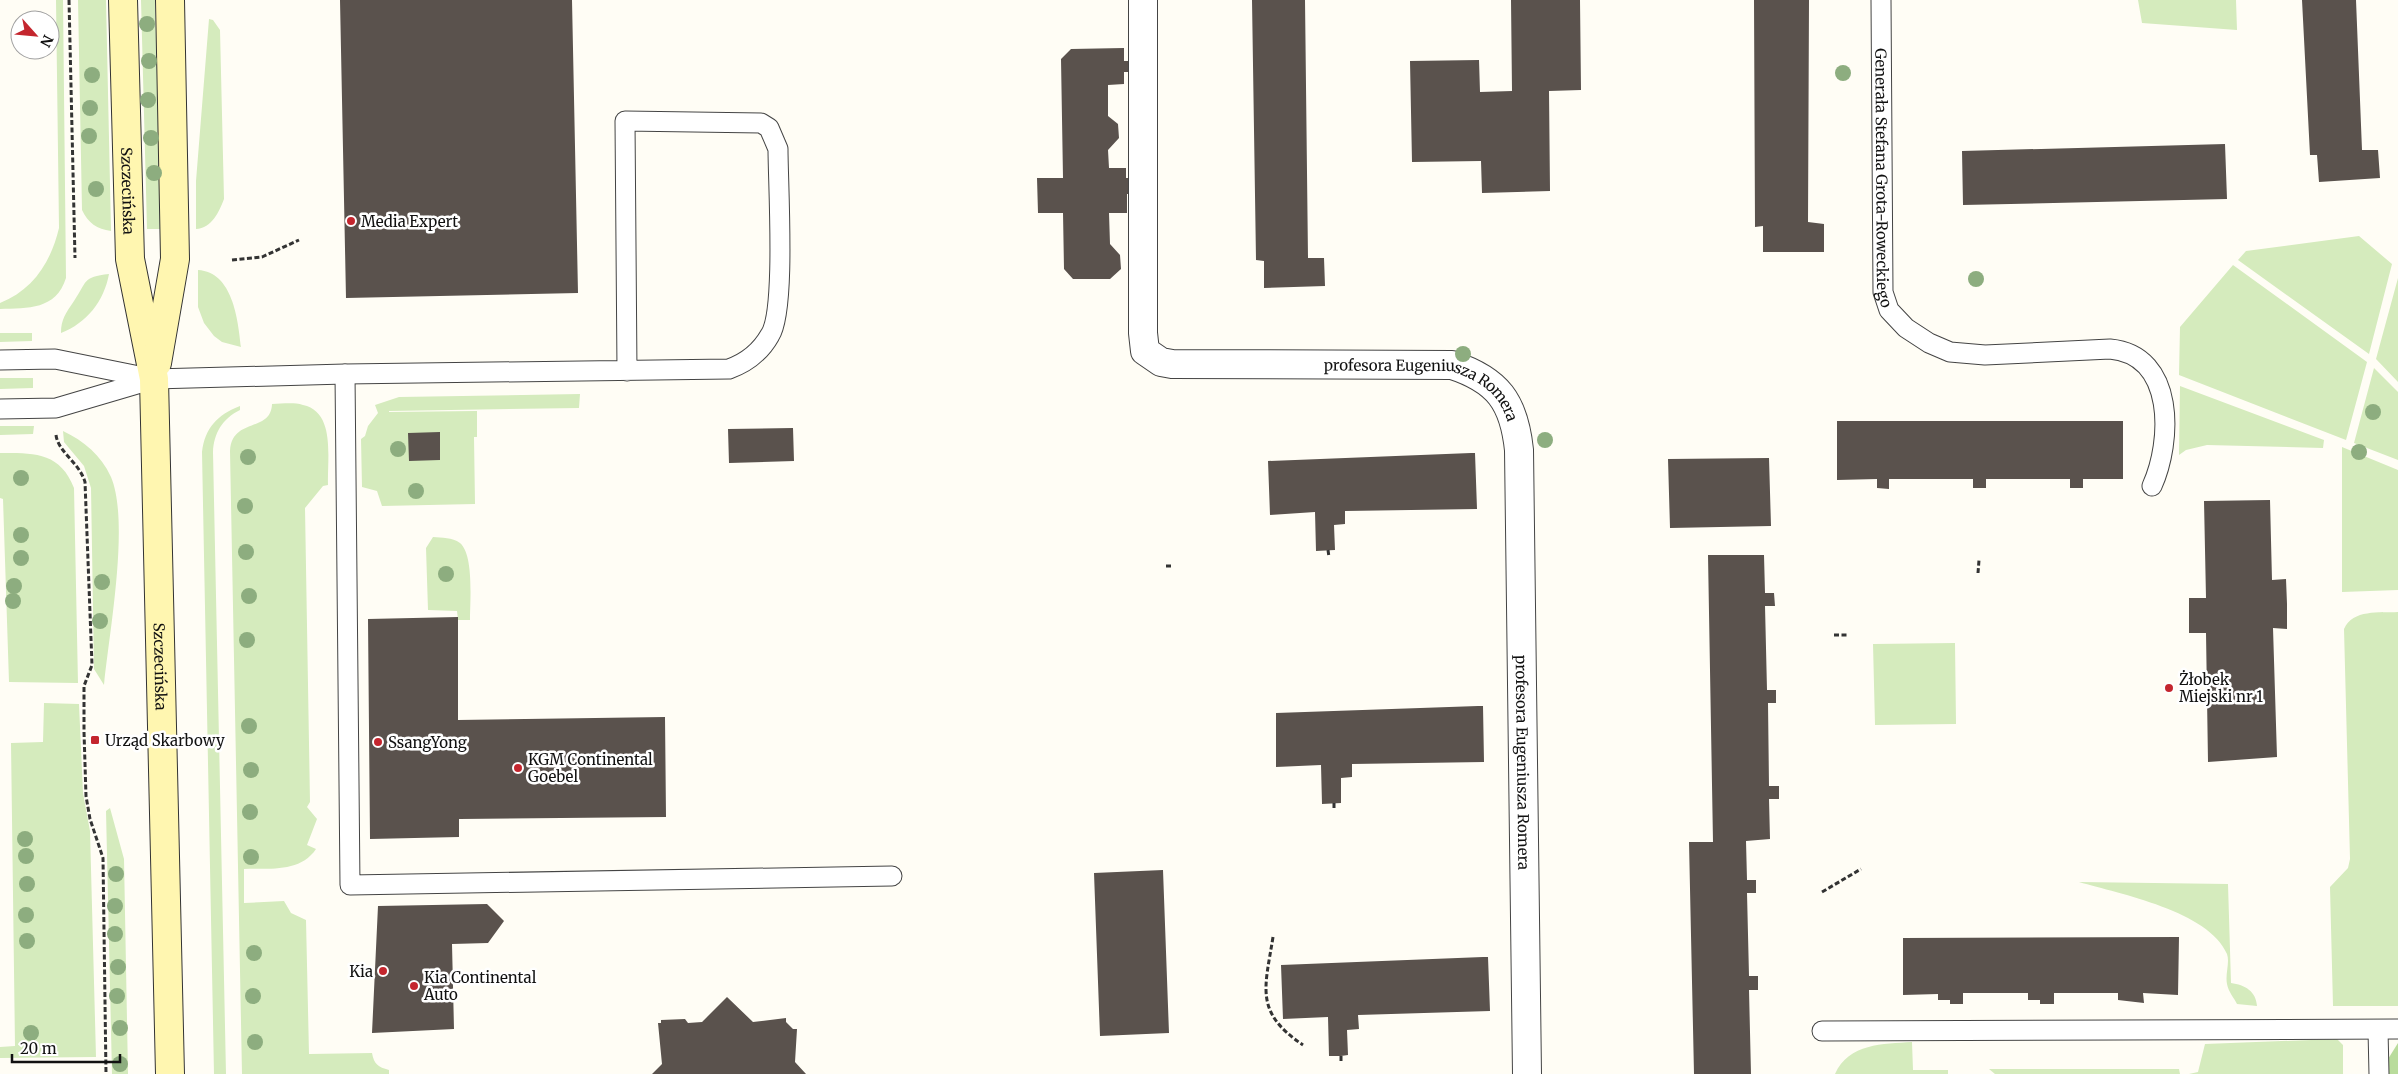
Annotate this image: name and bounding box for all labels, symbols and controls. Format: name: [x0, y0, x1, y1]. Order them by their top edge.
north arrow: [10, 10, 60, 60]
text: N: [36, 32, 57, 50]
street label: Generała Stefana Grota-Roweckiego: [1872, 48, 1897, 310]
street label: Szczecińska: [117, 147, 139, 235]
place label: Media Expert: [361, 212, 458, 231]
marker: Media Expert: [345, 215, 357, 227]
street label: profesora Eugeniusza Romera: [1324, 355, 1523, 424]
street label: Szczecińska: [150, 622, 171, 711]
street label: profesora Eugeniusza Romera: [1512, 655, 1534, 870]
place label: Żłobek Miejski nr 1: [2179, 670, 2263, 706]
marker: Żłobek Miejski nr 1: [2163, 682, 2175, 694]
place label: Urząd Skarbowy: [105, 731, 225, 750]
place label: SsangYong: [388, 733, 467, 752]
marker: Urząd Skarbowy: [89, 734, 101, 746]
marker: SsangYong: [372, 736, 384, 748]
place label: KGM Continental Goebel: [528, 750, 653, 786]
marker: KGM Continental Goebel: [512, 762, 524, 774]
place label: Kia: [349, 962, 373, 981]
marker: Kia: [377, 965, 389, 977]
place label: Kia Continental Auto: [423, 968, 537, 1004]
marker: Kia Continental Auto: [408, 980, 420, 992]
scale bar: [12, 1032, 120, 1064]
text: 20 m: [20, 1039, 57, 1058]

